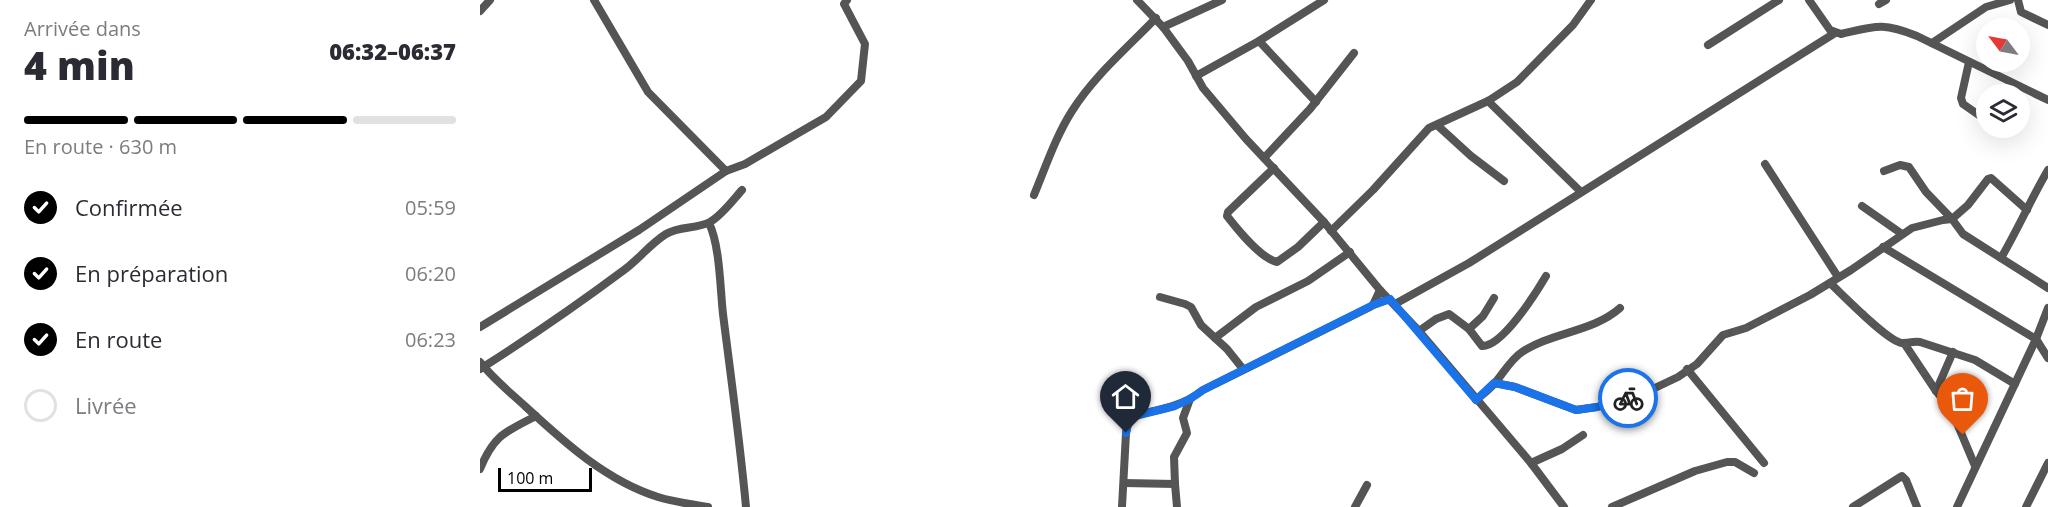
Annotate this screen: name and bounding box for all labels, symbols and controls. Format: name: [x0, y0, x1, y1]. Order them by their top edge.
text: Arrivée dans: [24, 15, 141, 42]
north arrow: [1976, 18, 2030, 72]
map controls: [1976, 18, 2030, 138]
text: 06:32–06:37: [329, 36, 456, 66]
text: 4 min: [24, 38, 135, 91]
button: layers: [1976, 84, 2030, 138]
text: En route · 630 m: [24, 133, 177, 160]
icon: check: [24, 191, 57, 224]
text: Confirmée: [75, 192, 183, 222]
text: 05:59: [405, 194, 456, 221]
icon: check: [24, 257, 57, 290]
text: En préparation: [75, 258, 228, 288]
text: 06:20: [405, 260, 456, 287]
icon: check: [24, 323, 57, 356]
text: En route: [75, 324, 162, 354]
text: 06:23: [405, 326, 456, 353]
courier: [1598, 368, 1658, 428]
pin: [1100, 371, 1151, 433]
pin: [1937, 373, 1988, 435]
icon: home: [1109, 380, 1142, 413]
icon: bike: [1612, 382, 1645, 415]
icon: bag: [1946, 382, 1979, 415]
text: Livrée: [75, 390, 137, 420]
scale bar: [498, 465, 592, 492]
text: 100 m: [507, 467, 553, 489]

